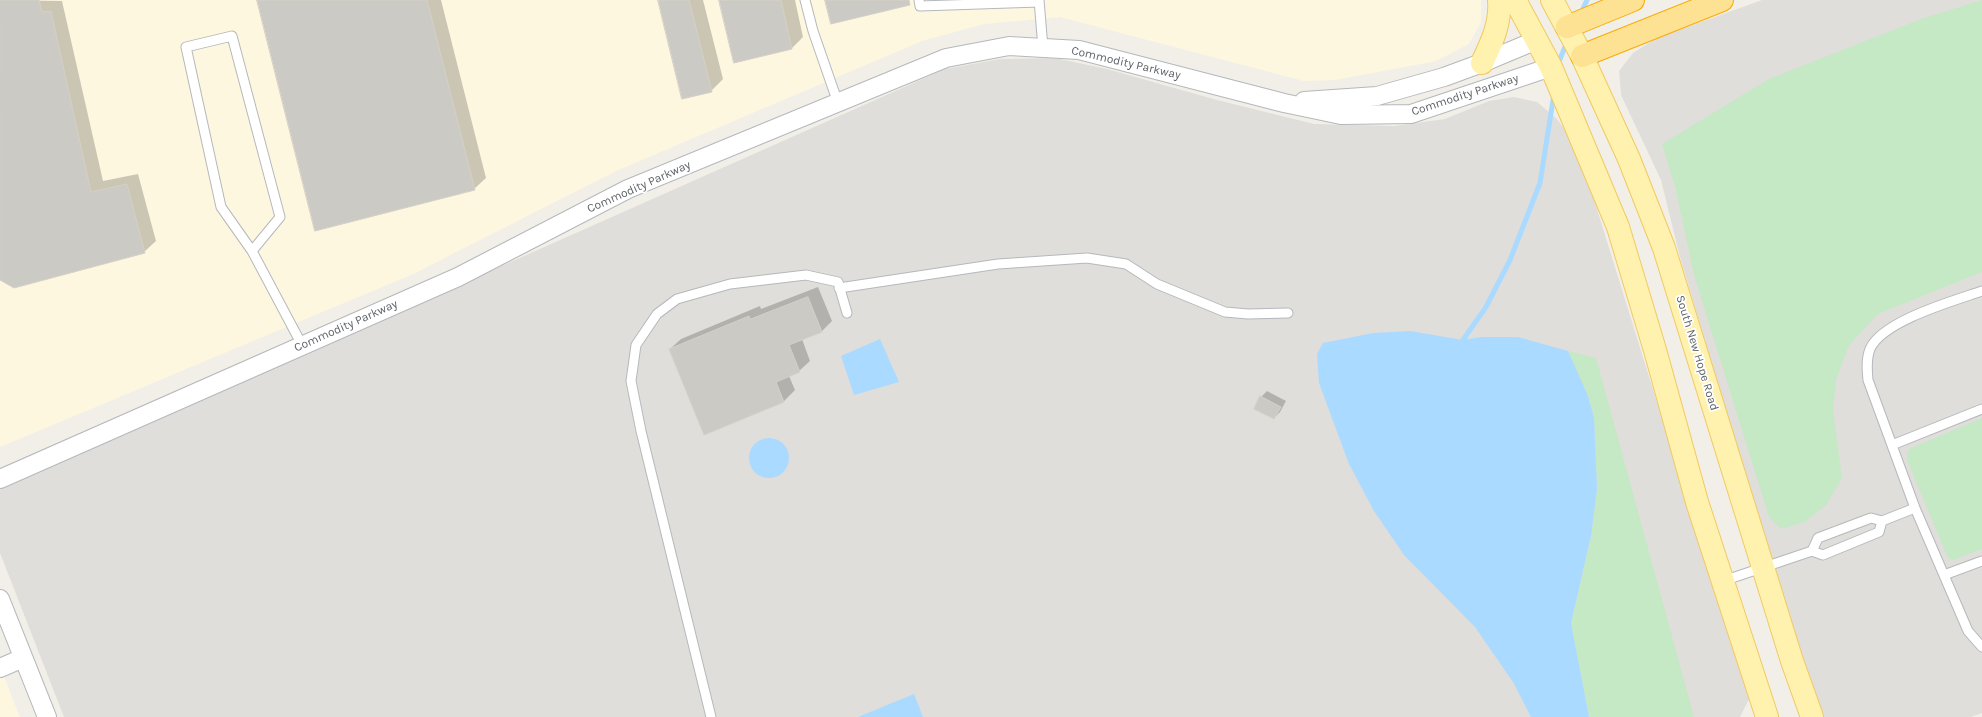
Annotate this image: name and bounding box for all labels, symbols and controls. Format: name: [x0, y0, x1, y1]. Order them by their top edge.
street label: Commodity Parkway: [1070, 43, 1182, 83]
street label: Commodity Parkway: [1410, 71, 1520, 119]
street label: Commodity Parkway: [585, 158, 693, 216]
street label: South New Hope Road: [1673, 294, 1721, 412]
street label: Commodity Parkway: [292, 297, 400, 355]

